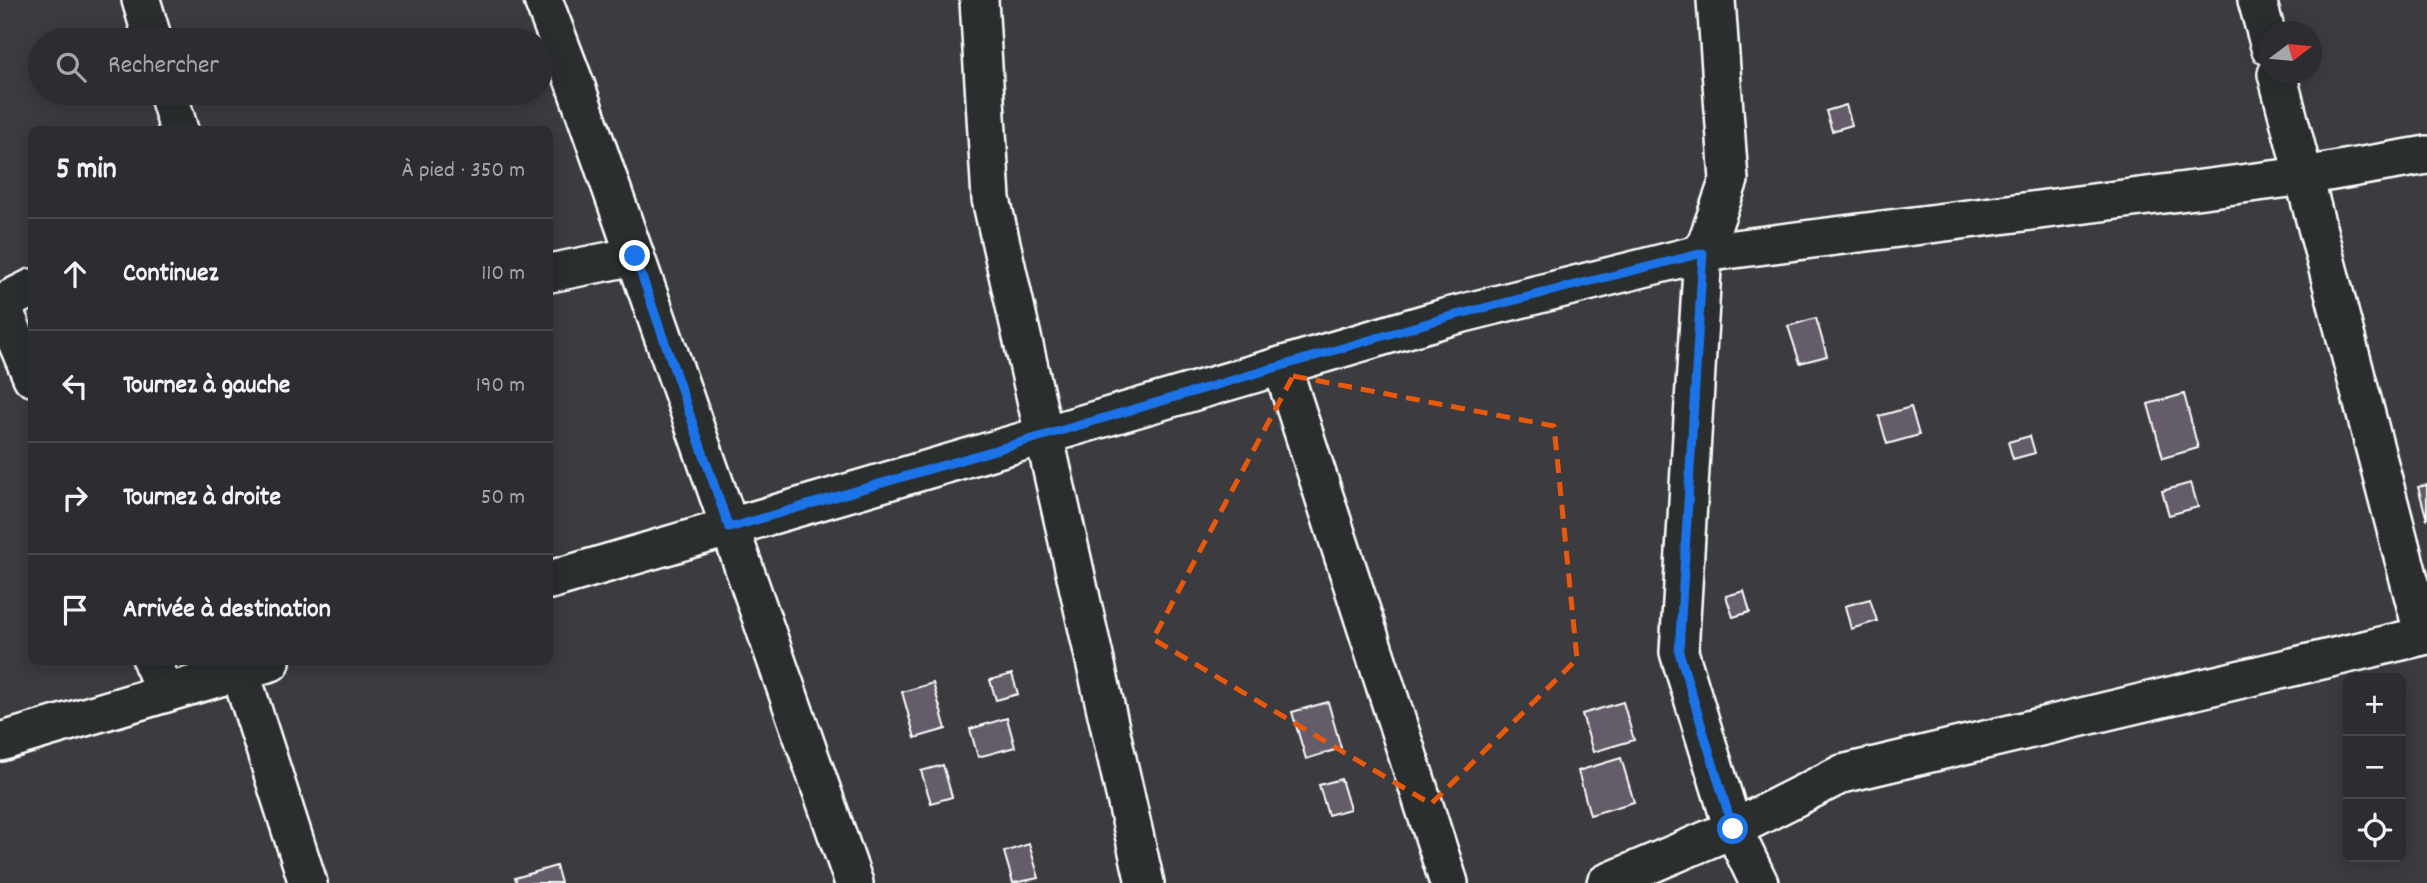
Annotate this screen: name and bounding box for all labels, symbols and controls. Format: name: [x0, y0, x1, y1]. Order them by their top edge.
north arrow: [2259, 21, 2322, 84]
search box: [28, 28, 553, 105]
icon: search: [52, 48, 90, 86]
text: Rechercher: [108, 48, 219, 85]
text: 5 min: [56, 150, 117, 193]
text: À pied · 350 m: [402, 155, 525, 188]
route end: [619, 240, 650, 271]
icon: ahead: [56, 255, 94, 293]
text: Continuez: [123, 256, 218, 293]
text: 110 m: [481, 258, 525, 291]
icon: left: [56, 367, 94, 405]
text: Tournez à gauche: [123, 368, 290, 405]
text: 190 m: [476, 370, 525, 403]
icon: right: [56, 479, 94, 517]
text: Tournez à droite: [123, 480, 281, 517]
text: 50 m: [481, 482, 525, 515]
icon: arrive: [56, 591, 94, 629]
text: Arrivée à destination: [123, 592, 331, 629]
map controls: [2343, 673, 2406, 862]
button: +: [2343, 673, 2406, 736]
button: −: [2343, 736, 2406, 799]
button: locate: [2343, 799, 2406, 862]
route start: [1717, 813, 1748, 844]

